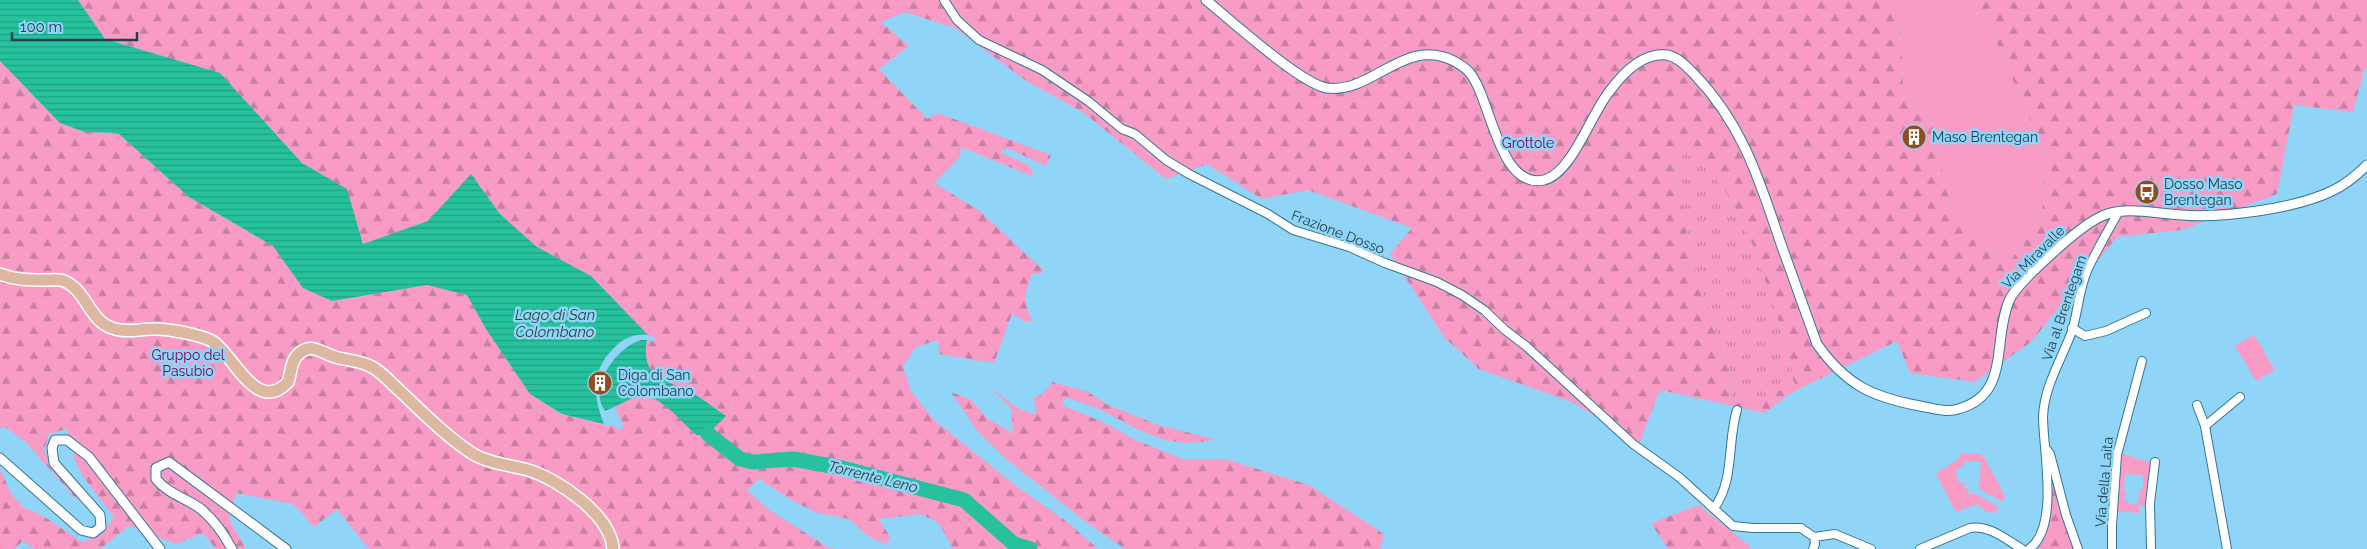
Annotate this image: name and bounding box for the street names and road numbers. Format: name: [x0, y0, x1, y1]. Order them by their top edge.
street label: Frazione Dosso: [1289, 207, 1387, 257]
street label: Via Miravalle: [1998, 222, 2068, 292]
street label: Via al Brentegam: [2038, 253, 2090, 363]
street label: Via della Laita: [2092, 436, 2116, 528]

